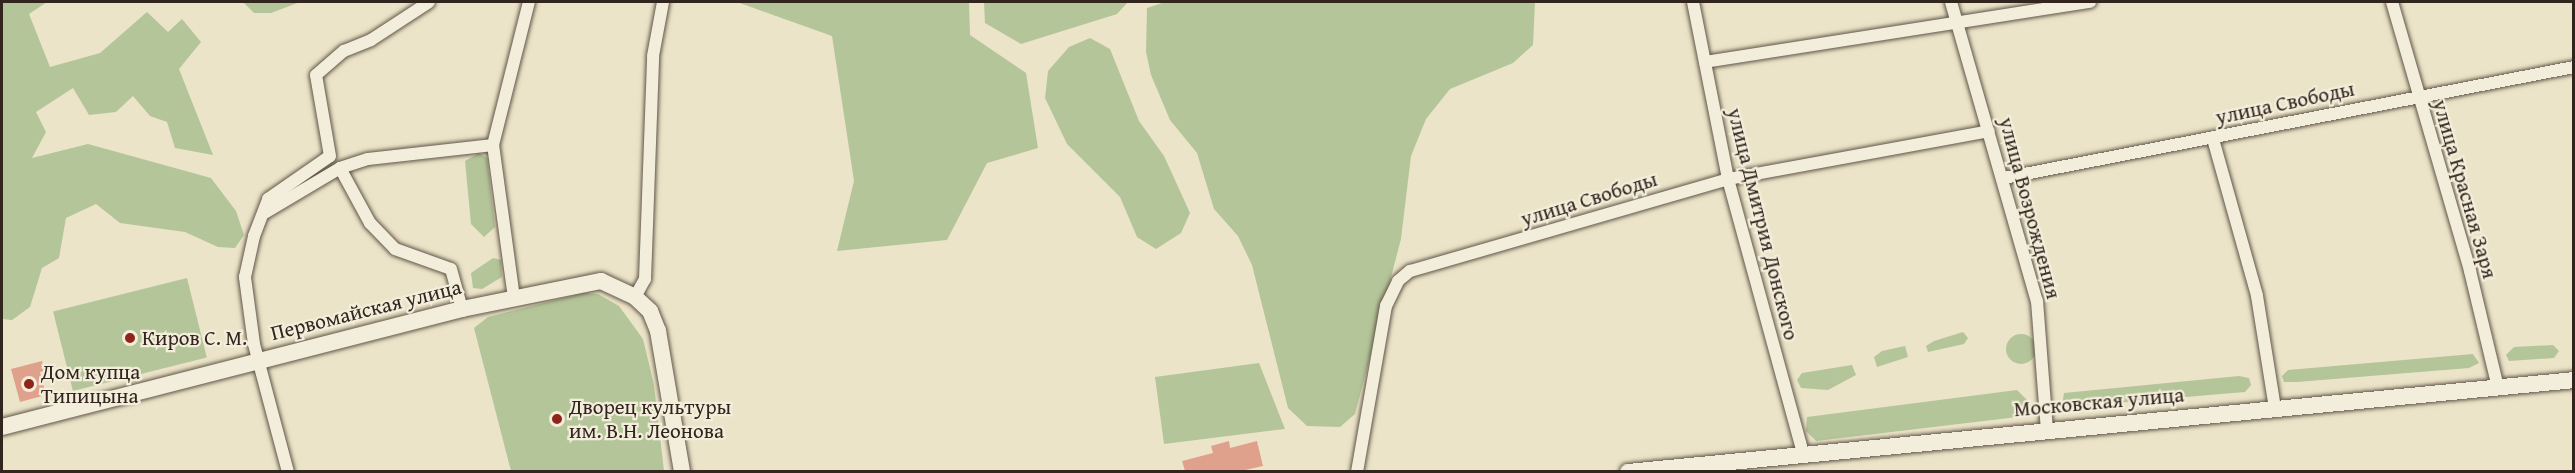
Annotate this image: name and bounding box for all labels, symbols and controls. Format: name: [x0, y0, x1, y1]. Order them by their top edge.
street label: улица Свободы: [2213, 76, 2357, 130]
street label: улица Красная Заря: [2427, 97, 2503, 281]
street label: улица Дмитрия Донского: [1722, 105, 1804, 343]
street label: улица Возрождения: [1994, 114, 2066, 302]
street label: улица Свободы: [1518, 166, 1660, 232]
street label: Первомайская улица: [268, 274, 464, 346]
place label: Киров С. М.: [142, 325, 247, 351]
marker: Киров С. М.: [123, 331, 137, 345]
place label: Дом купца Типицына: [41, 359, 140, 409]
marker: Дом купца Типицына: [22, 377, 36, 391]
street label: Московская улица: [2013, 382, 2185, 422]
place label: Дворец культуры им. В.Н. Леонова: [569, 394, 731, 444]
marker: Дворец культуры им. В.Н. Леонова: [550, 412, 564, 426]

